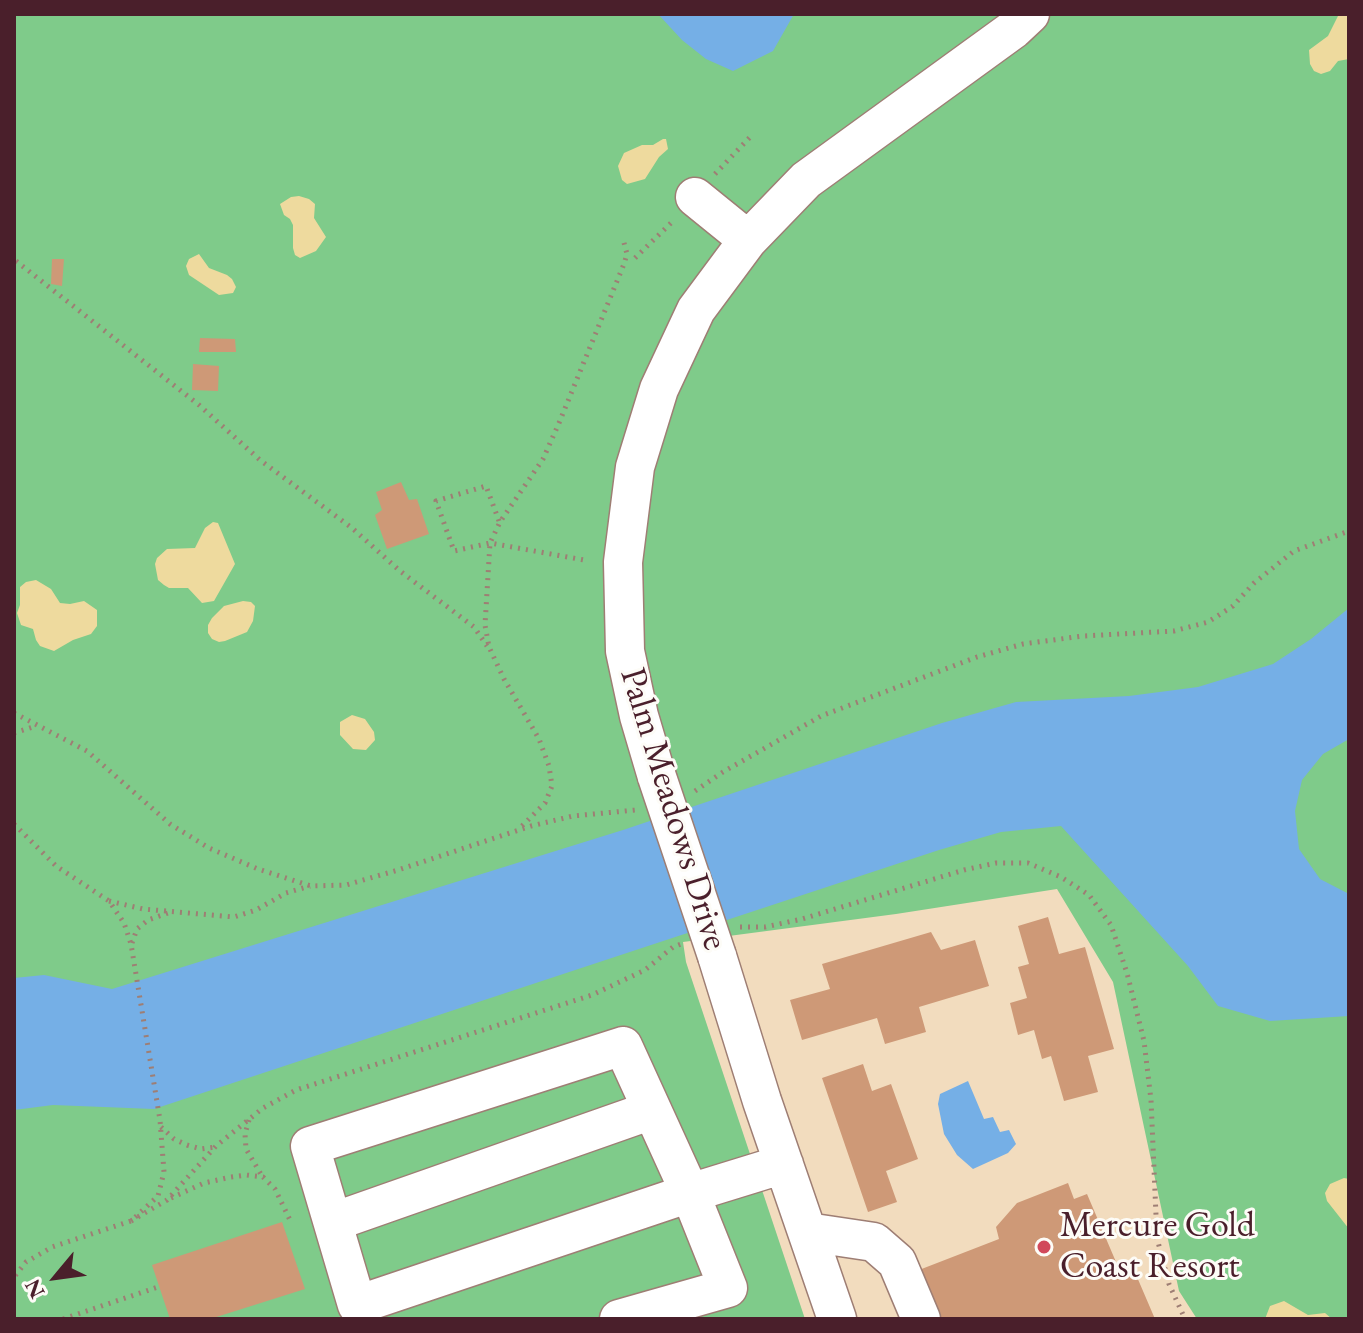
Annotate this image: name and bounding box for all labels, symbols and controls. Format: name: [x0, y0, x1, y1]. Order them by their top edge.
street label: Palm Meadows Drive: [610, 663, 736, 955]
place label: Mercure Gold Coast Resort: [1060, 1204, 1255, 1289]
north arrow: [16, 1237, 96, 1317]
marker: Mercure Gold Coast Resort: [1035, 1238, 1053, 1256]
text: N: [18, 1274, 52, 1304]

